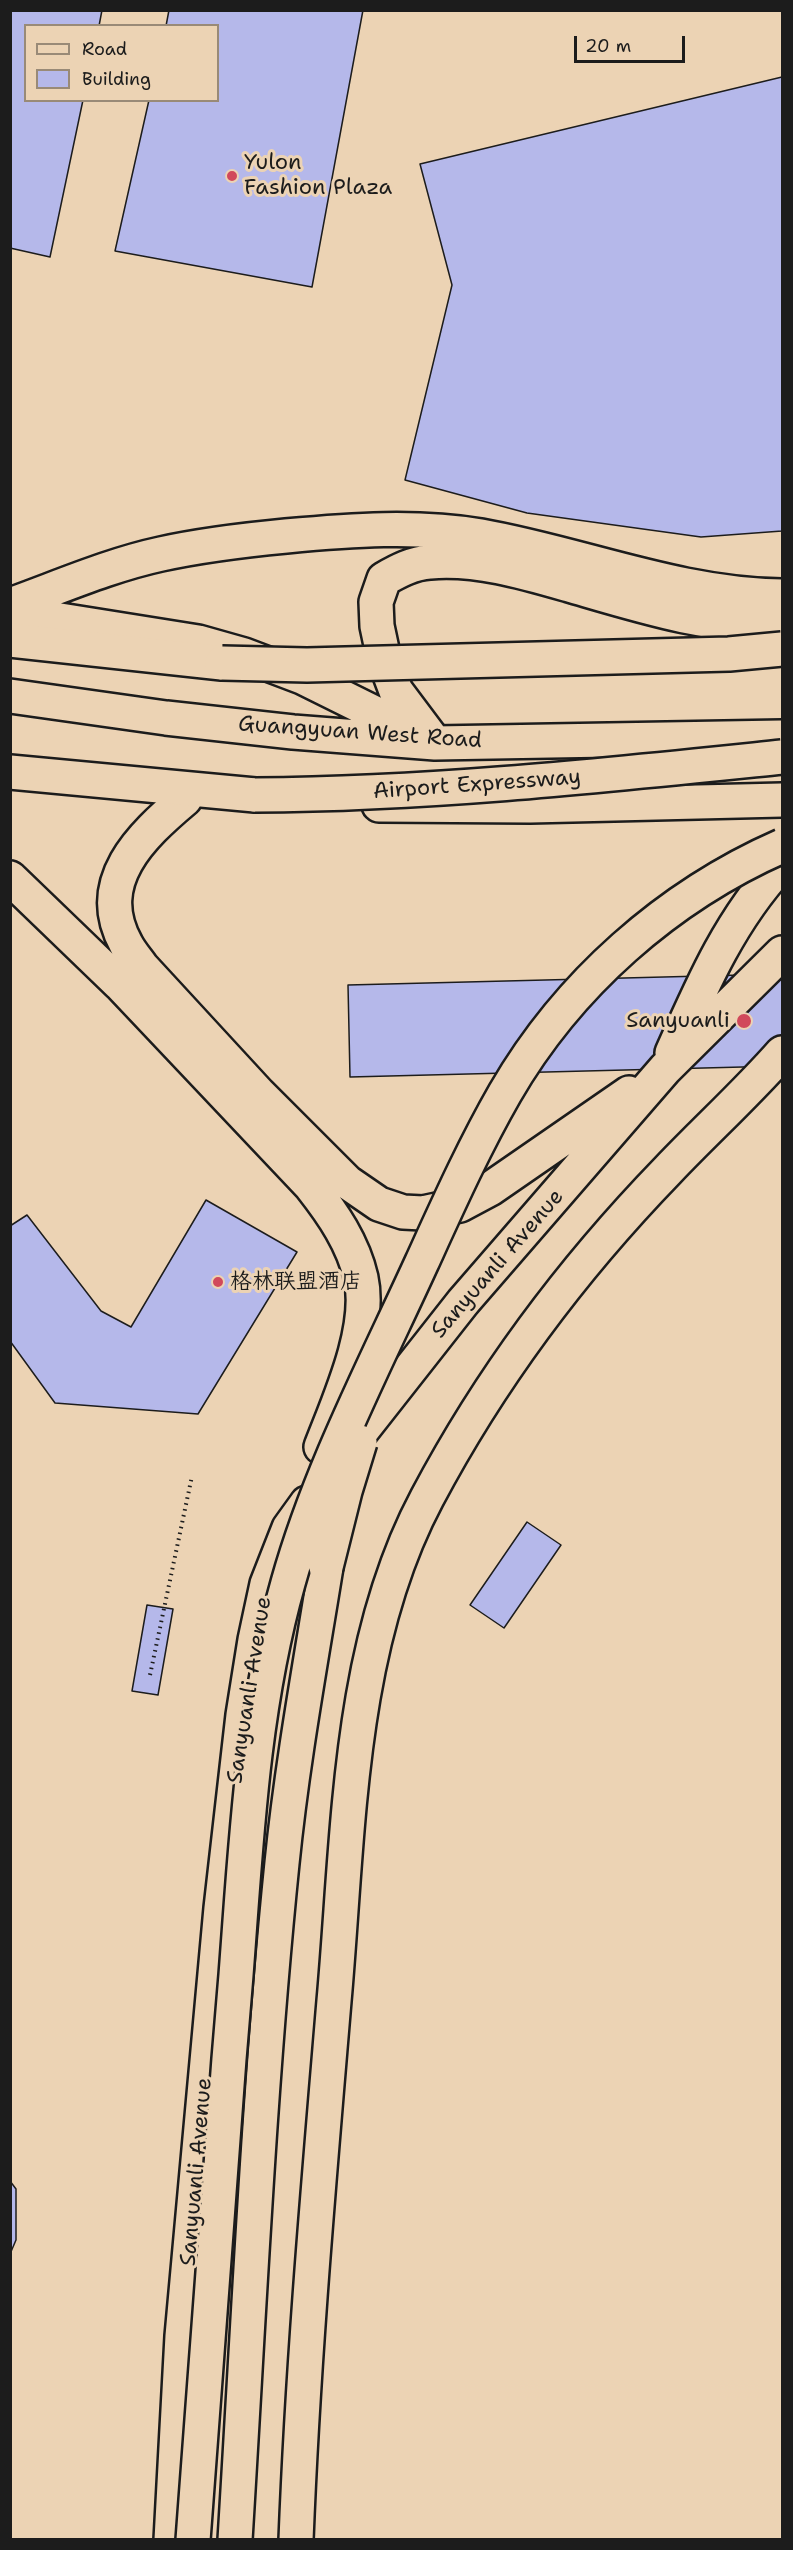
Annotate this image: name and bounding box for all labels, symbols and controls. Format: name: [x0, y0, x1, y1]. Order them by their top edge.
legend: [24, 24, 219, 102]
scale bar: [577, 24, 688, 62]
text: 20 m: [585, 34, 631, 58]
text: Road: [82, 37, 127, 61]
text: Building: [82, 67, 151, 91]
place label: Yulon Fashion Plaza: [244, 150, 392, 202]
marker: Yulon Fashion Plaza: [225, 169, 239, 183]
street label: Guangyuan West Road: [237, 711, 483, 755]
street label: Airport Expressway: [372, 765, 582, 805]
place label: Sanyuanli: [626, 1008, 730, 1034]
marker: Sanyuanli: [735, 1012, 753, 1030]
street label: Sanyuanli Avenue: [426, 1184, 570, 1344]
place label: 格林联盟酒店: [230, 1269, 362, 1295]
marker: 格林联盟酒店: [211, 1275, 225, 1289]
street label: Sanyuanli Avenue: [222, 1595, 278, 1785]
street label: Sanyuanli Avenue: [176, 2077, 218, 2267]

